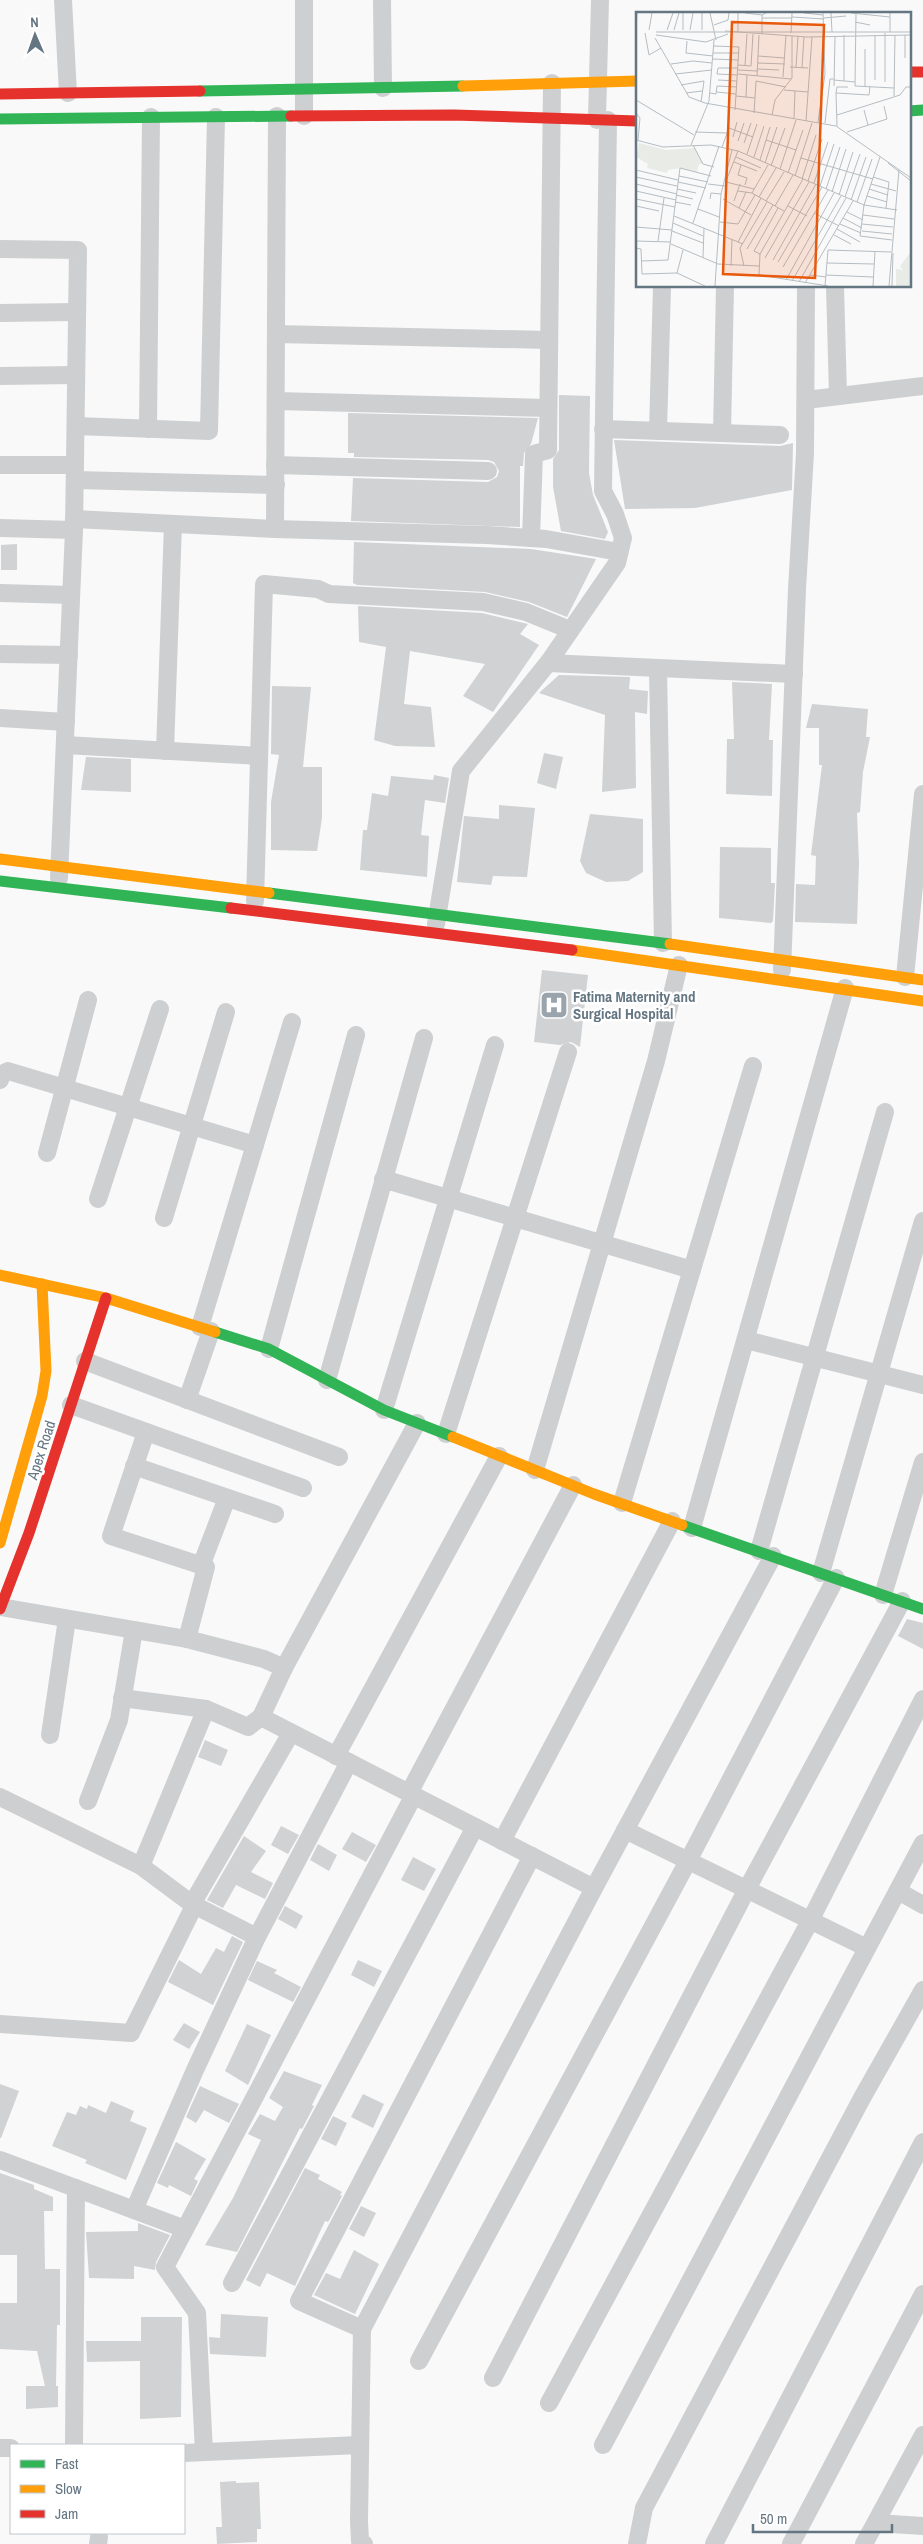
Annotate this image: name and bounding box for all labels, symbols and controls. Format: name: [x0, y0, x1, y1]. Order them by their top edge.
north arrow: [10, 10, 60, 60]
inset map: [636, 12, 910, 288]
text: N: [30, 13, 39, 31]
place label: Fatima Maternity and Surgical Hospital: [573, 986, 695, 1024]
hospital icon: Fatima Maternity and Surgical Hospital: [539, 990, 569, 1020]
street label: Apex Road: [21, 1418, 60, 1483]
legend: [10, 2444, 185, 2534]
text: Fast: [55, 2453, 79, 2474]
text: Slow: [55, 2478, 82, 2499]
scale bar: [753, 2502, 892, 2534]
text: Jam: [55, 2503, 78, 2524]
text: 50 m: [760, 2508, 787, 2529]

